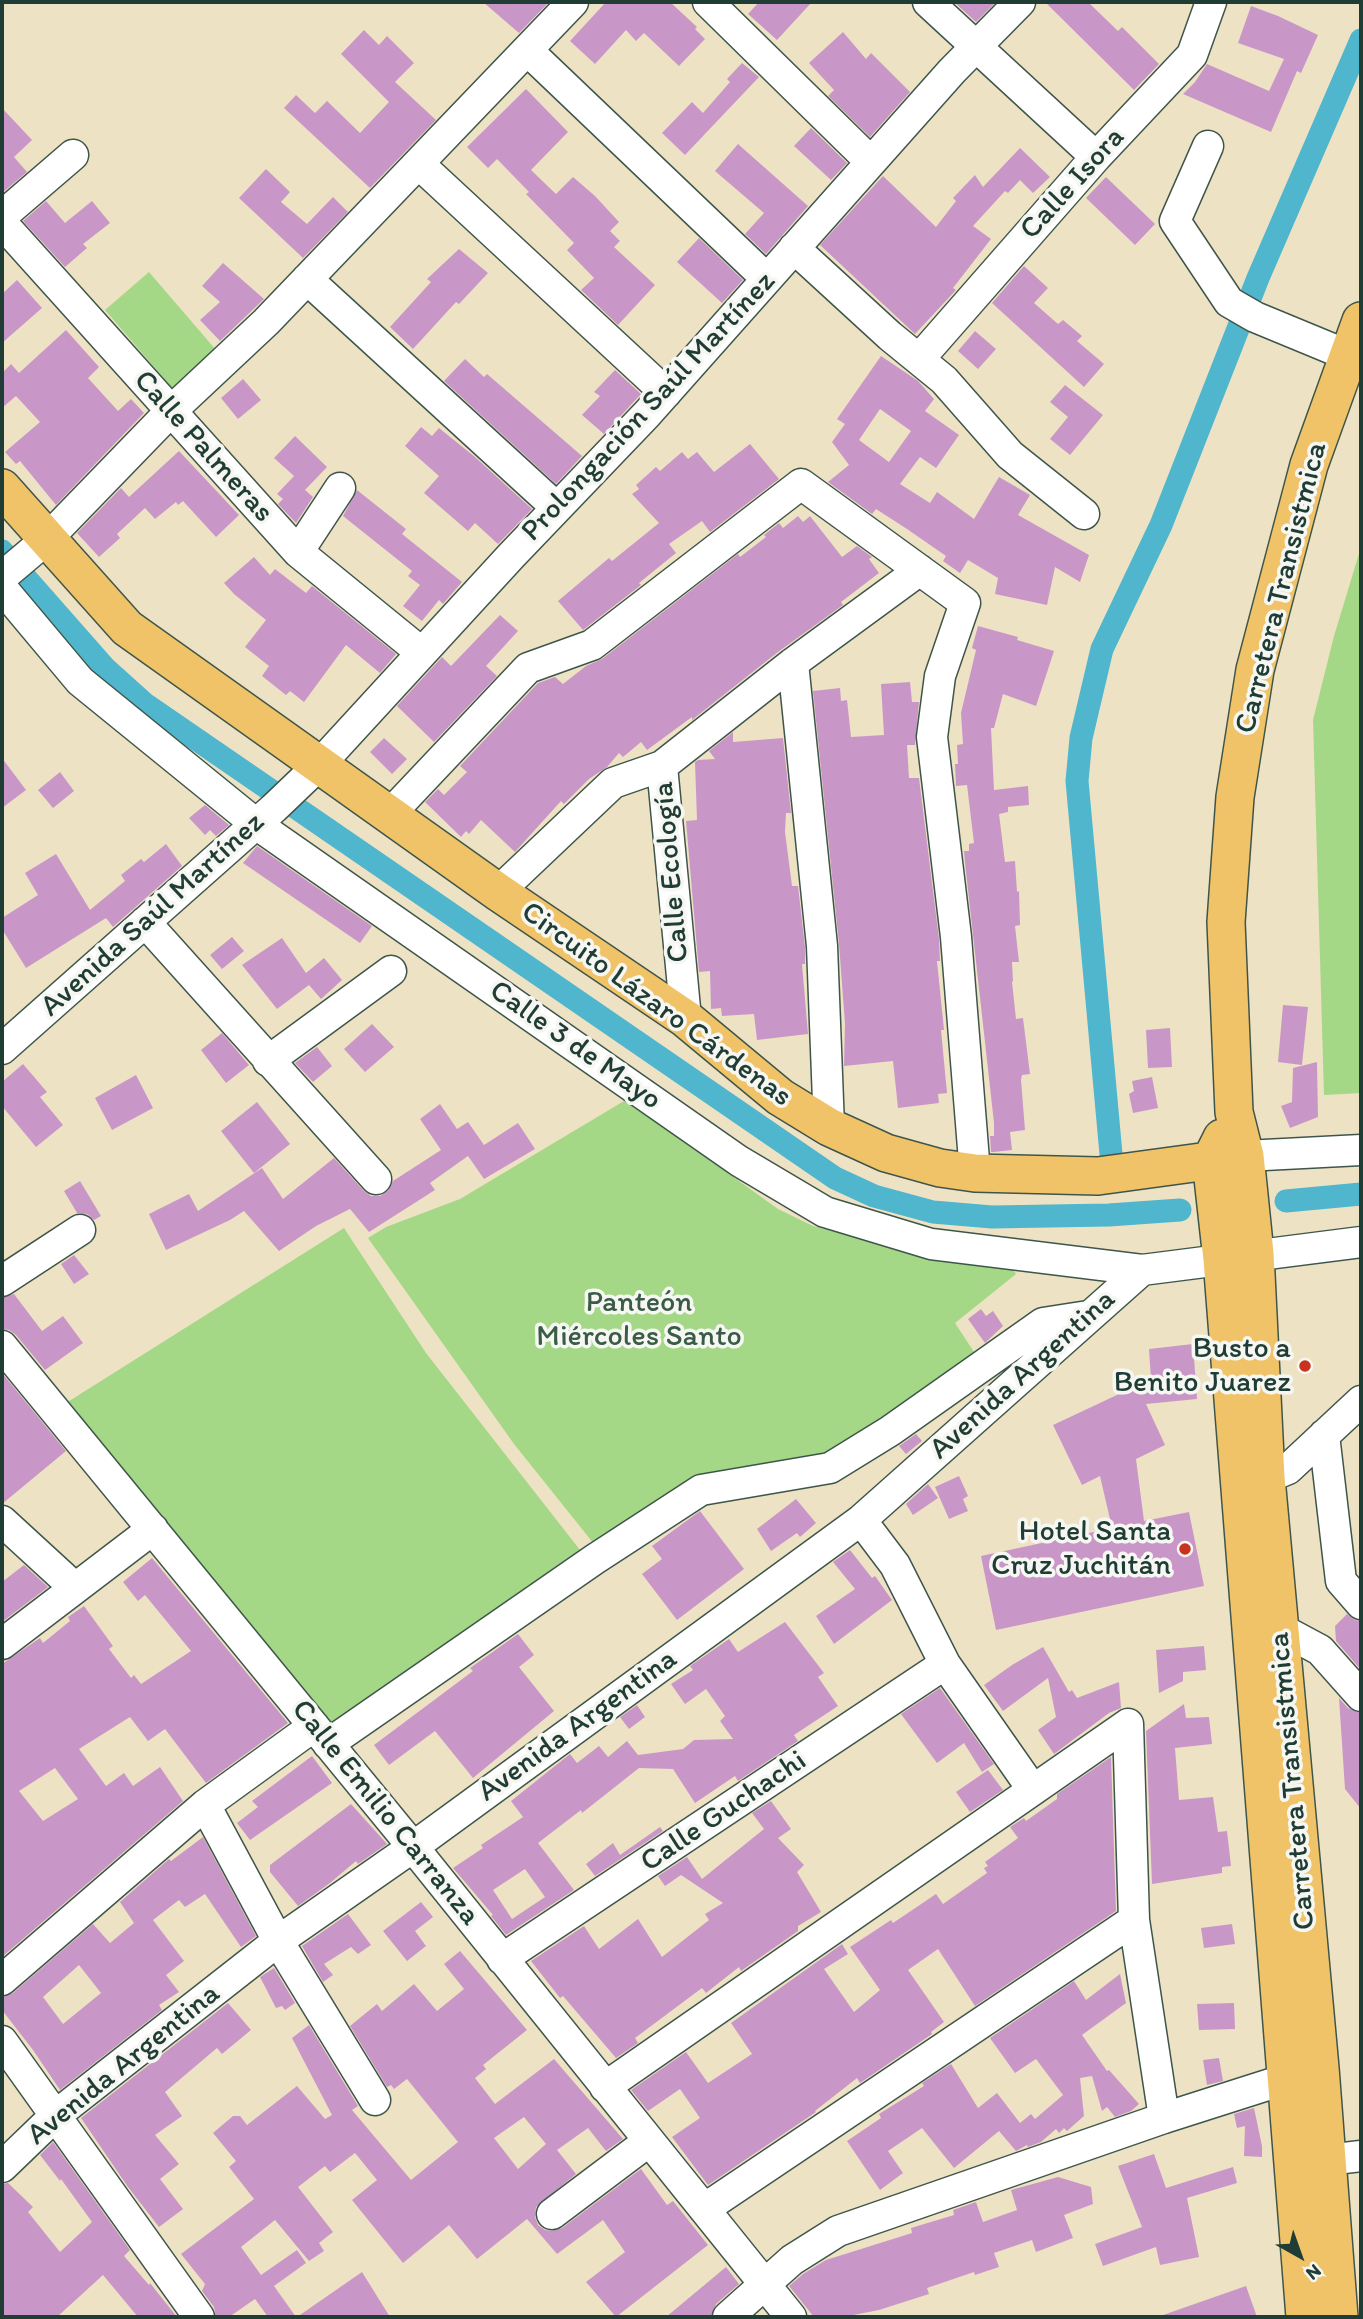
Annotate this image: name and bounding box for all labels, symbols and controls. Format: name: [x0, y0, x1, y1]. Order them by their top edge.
street label: Calle Isora: [1013, 120, 1133, 248]
street label: Prolongación Saúl Martínez: [514, 265, 784, 549]
street label: Calle Palmeras: [125, 363, 281, 531]
street label: Carretera Transistmica: [1228, 439, 1336, 737]
street label: Calle Ecología: [646, 780, 698, 964]
street label: Avenida Saúl Martínez: [34, 805, 272, 1025]
street label: Circuito Lázaro Cárdenas: [514, 895, 798, 1115]
street label: Calle 3 de Mayo: [482, 973, 668, 1119]
street label: Avenida Argentina: [923, 1282, 1123, 1468]
park label: Panteón Miércoles Santo: [536, 1285, 742, 1356]
place label: Busto a Benito Juarez: [1114, 1331, 1291, 1402]
marker: Busto a Benito Juarez: [1297, 1358, 1313, 1374]
place label: Hotel Santa Cruz Juchitán: [991, 1514, 1171, 1584]
marker: Hotel Santa Cruz Juchitán: [1177, 1541, 1193, 1557]
street label: Carretera Transistmica: [1262, 1631, 1324, 1931]
street label: Avenida Argentina: [471, 1642, 685, 1810]
street label: Calle Emilio Carranza: [283, 1693, 487, 1933]
street label: Calle Guchachi: [634, 1743, 814, 1881]
street label: Avenida Argentina: [20, 1976, 228, 2154]
north arrow: [1265, 2221, 1335, 2291]
text: N: [1302, 2260, 1326, 2285]

